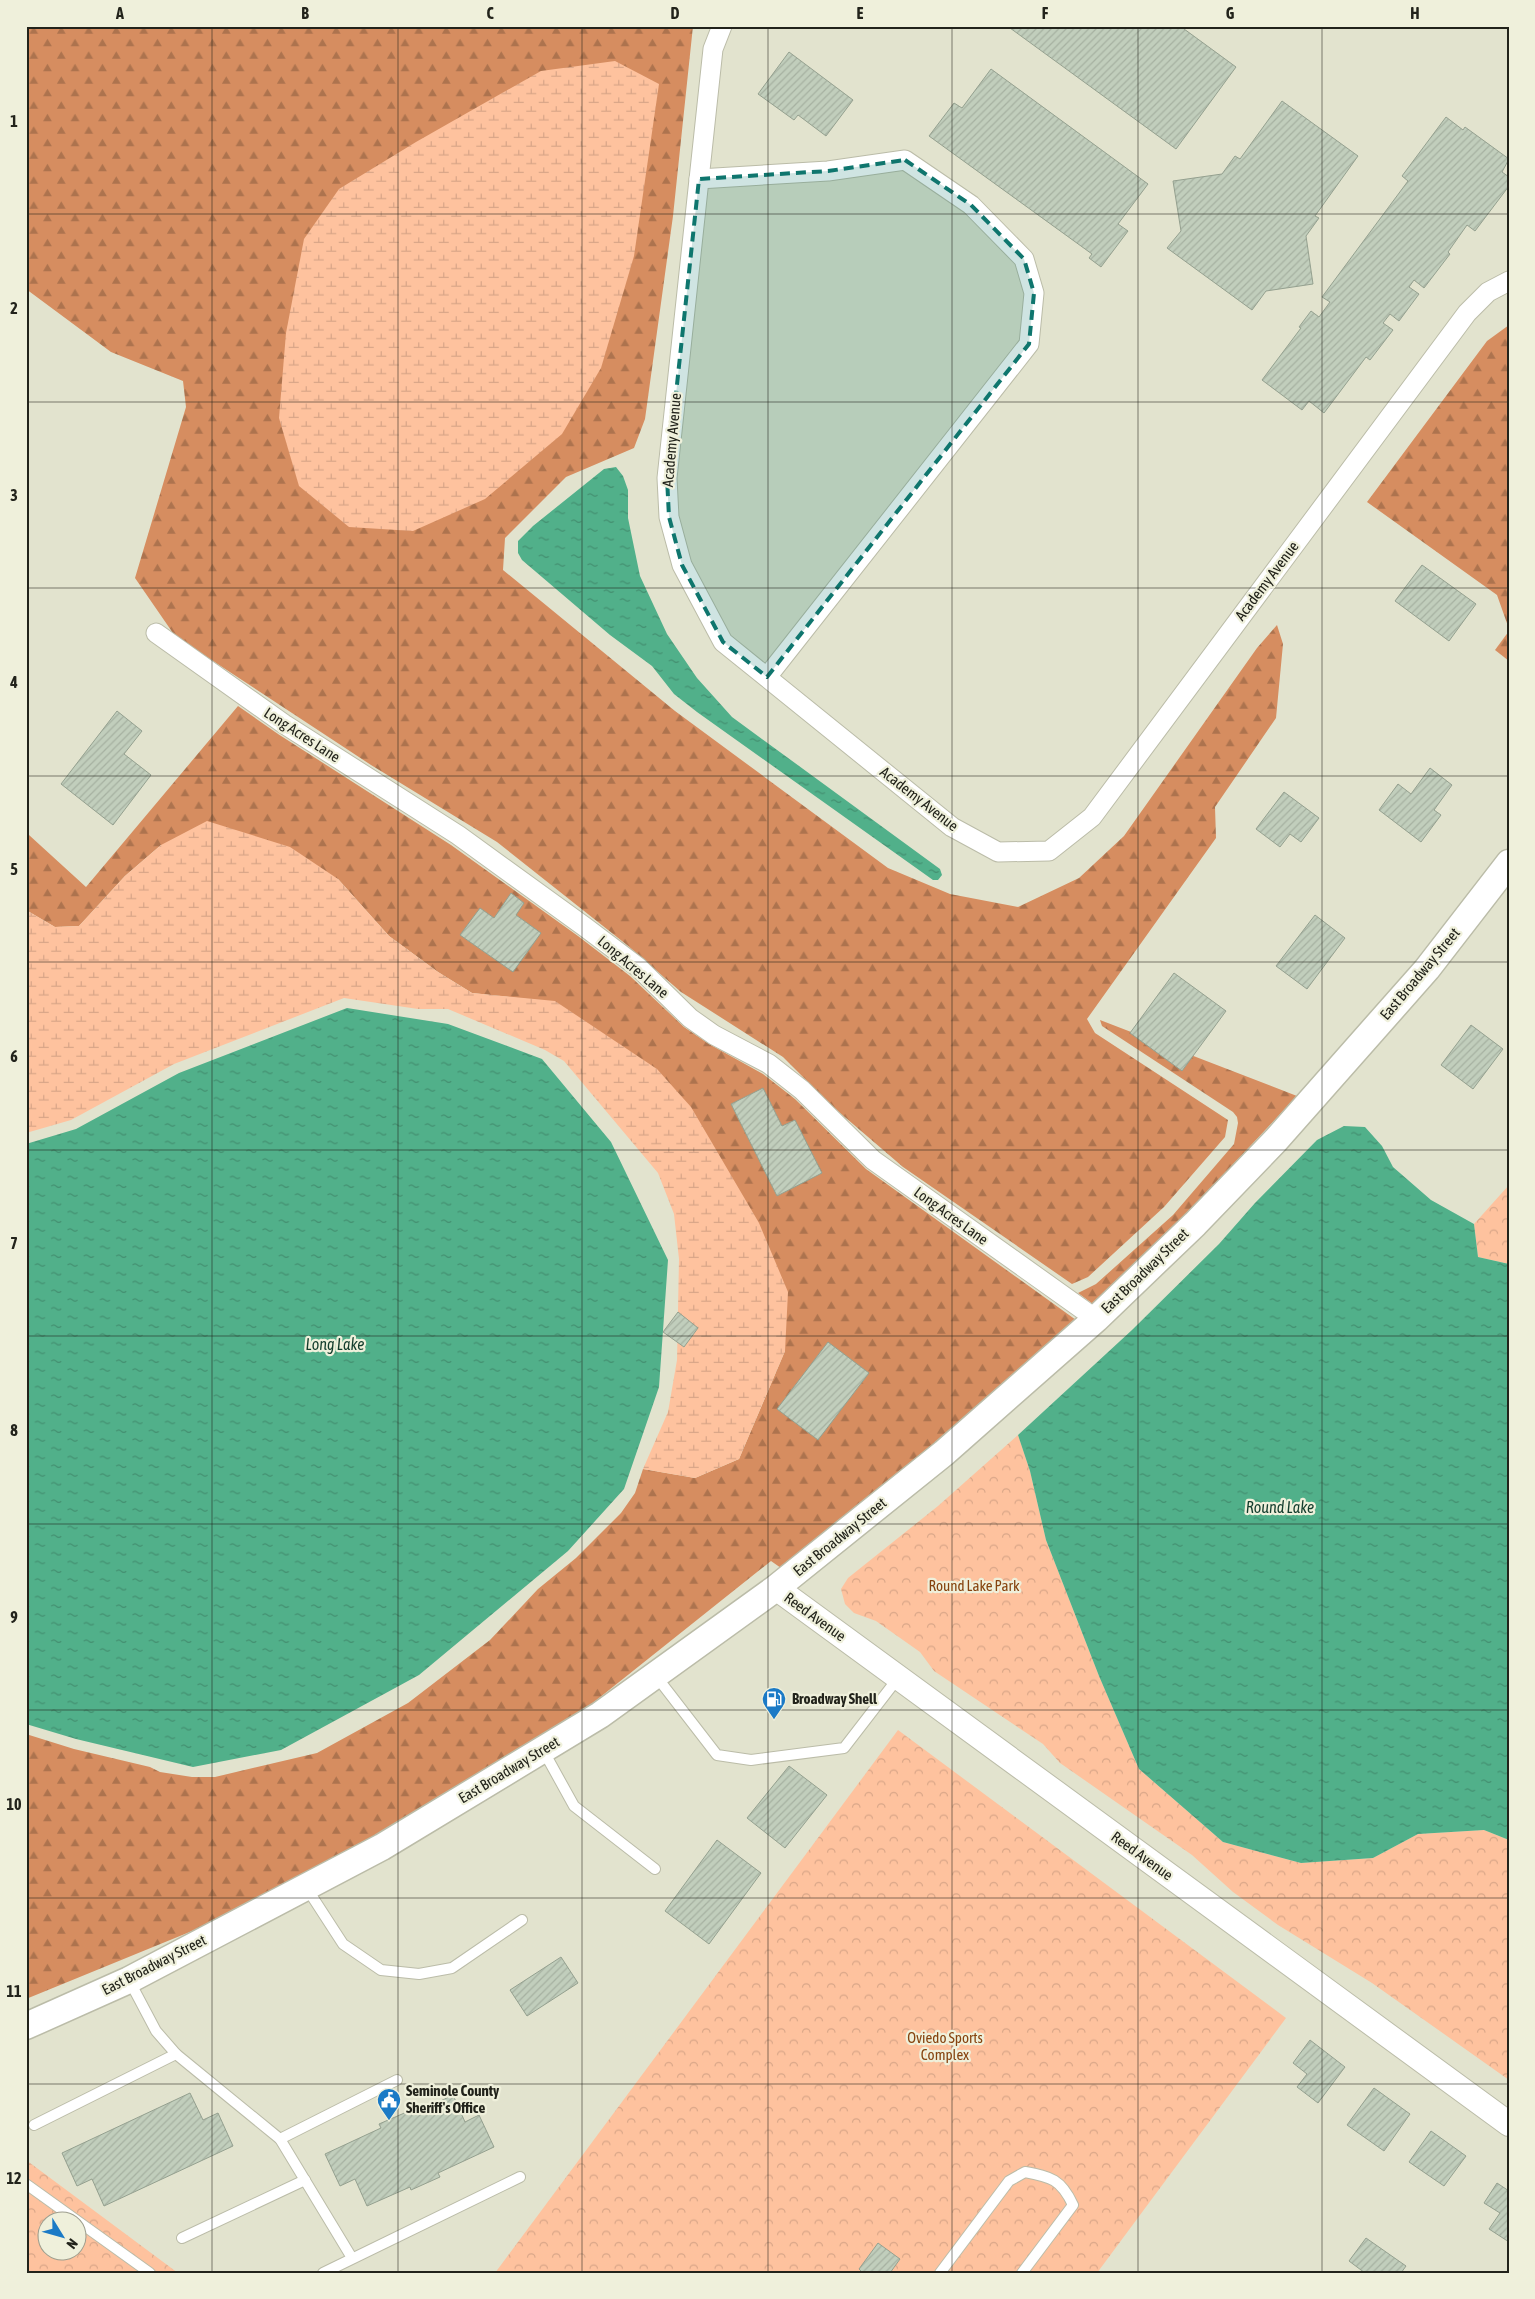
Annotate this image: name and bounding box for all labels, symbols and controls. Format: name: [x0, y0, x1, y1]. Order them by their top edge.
text: A: [115, 4, 124, 22]
text: B: [301, 4, 309, 22]
text: C: [486, 4, 494, 22]
text: D: [671, 4, 680, 22]
text: E: [857, 4, 864, 22]
text: F: [1042, 4, 1049, 22]
text: G: [1226, 4, 1235, 22]
text: H: [1410, 4, 1420, 22]
text: 1: [10, 112, 18, 130]
text: 2: [10, 299, 18, 317]
street label: Academy Avenue: [659, 392, 684, 488]
text: 3: [10, 486, 18, 504]
street label: Academy Avenue: [1231, 538, 1302, 623]
text: 4: [9, 673, 18, 691]
street label: Long Acres Lane: [261, 704, 344, 765]
street label: Academy Avenue: [877, 763, 962, 834]
text: 5: [10, 860, 18, 878]
street label: East Broadway Street: [1376, 924, 1463, 1023]
street label: Long Acres Lane: [595, 932, 672, 1001]
text: 6: [10, 1047, 18, 1065]
street label: Long Acres Lane: [911, 1183, 992, 1248]
street label: East Broadway Street: [1098, 1225, 1192, 1317]
text: 7: [10, 1234, 18, 1252]
water label: Long Lake: [306, 1335, 364, 1354]
text: 8: [10, 1421, 18, 1439]
street label: East Broadway Street: [790, 1494, 890, 1579]
water label: Round Lake: [1246, 1498, 1314, 1516]
park label: Round Lake Park: [928, 1577, 1020, 1594]
street label: Reed Avenue: [781, 1589, 849, 1645]
text: 9: [10, 1608, 18, 1626]
fuel station icon: Broadway Shell: [761, 1686, 787, 1720]
place label: Broadway Shell: [792, 1690, 878, 1707]
street label: East Broadway Street: [455, 1733, 562, 1806]
text: 10: [6, 1795, 22, 1813]
street label: Reed Avenue: [1108, 1828, 1176, 1884]
street label: East Broadway Street: [99, 1931, 209, 1998]
text: 11: [6, 1982, 22, 2000]
park label: Oviedo Sports Complex: [907, 2029, 983, 2063]
place label: Seminole County Sheriff's Office: [406, 2082, 500, 2116]
public building icon: Seminole County Sheriff's Office: [376, 2087, 402, 2121]
text: 12: [6, 2169, 22, 2187]
north arrow: [38, 2212, 88, 2262]
text: N: [64, 2236, 81, 2252]

